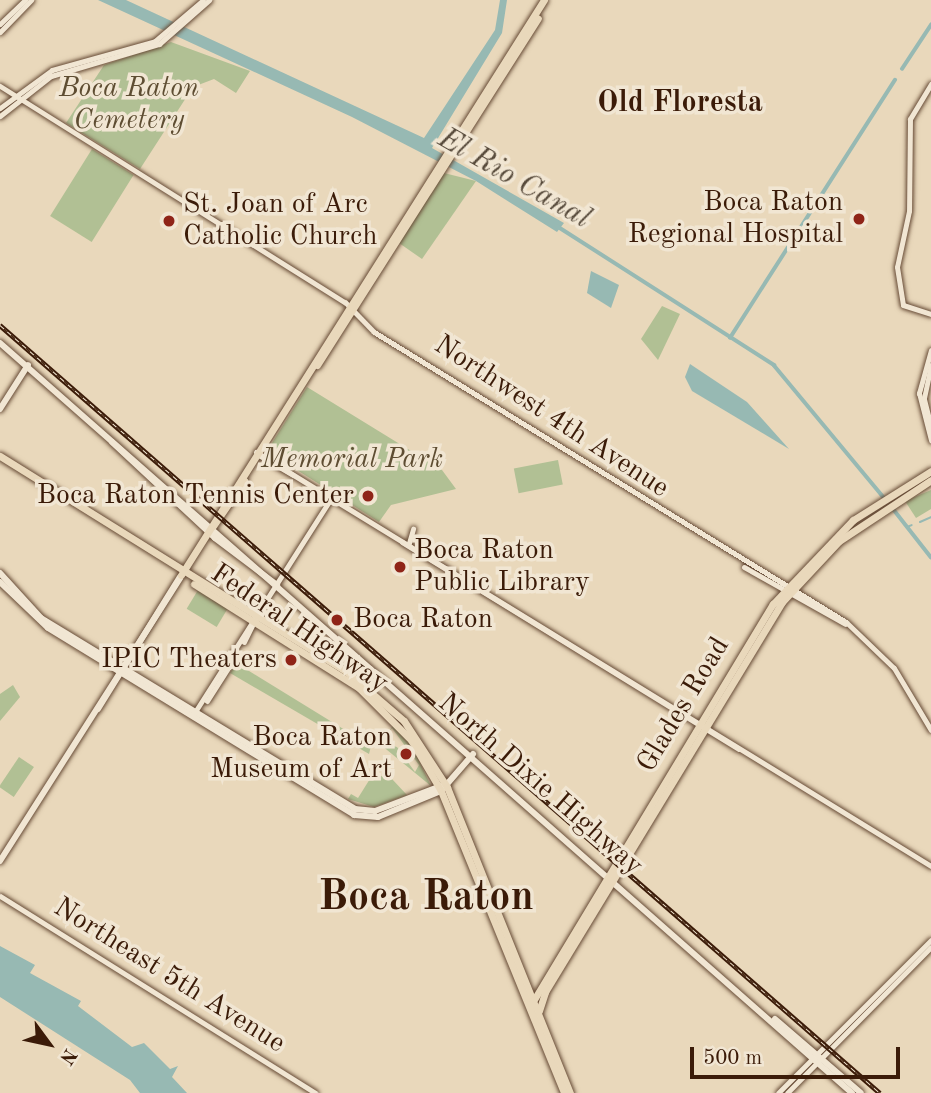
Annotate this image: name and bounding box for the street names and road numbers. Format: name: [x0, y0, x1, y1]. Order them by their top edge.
street label: Northwest 4th Avenue: [427, 329, 675, 505]
street label: Federal Highway: [204, 557, 394, 701]
street label: Glades Road: [631, 631, 737, 779]
street label: North Dixie Highway: [430, 687, 650, 883]
street label: Northeast 5th Avenue: [47, 891, 291, 1061]

